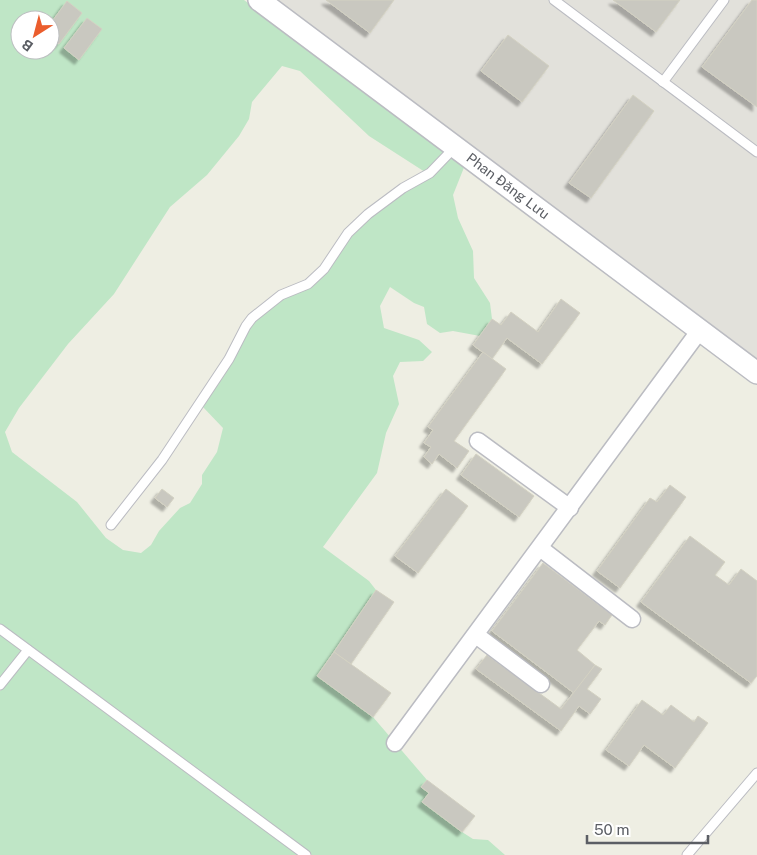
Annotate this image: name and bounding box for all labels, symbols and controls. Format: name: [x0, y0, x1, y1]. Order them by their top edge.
north arrow: [10, 10, 60, 60]
text: B: [19, 36, 36, 55]
street label: Phan Đăng Lưu: [463, 150, 553, 222]
scale bar: [587, 812, 708, 844]
text: 50 m: [594, 821, 629, 838]

